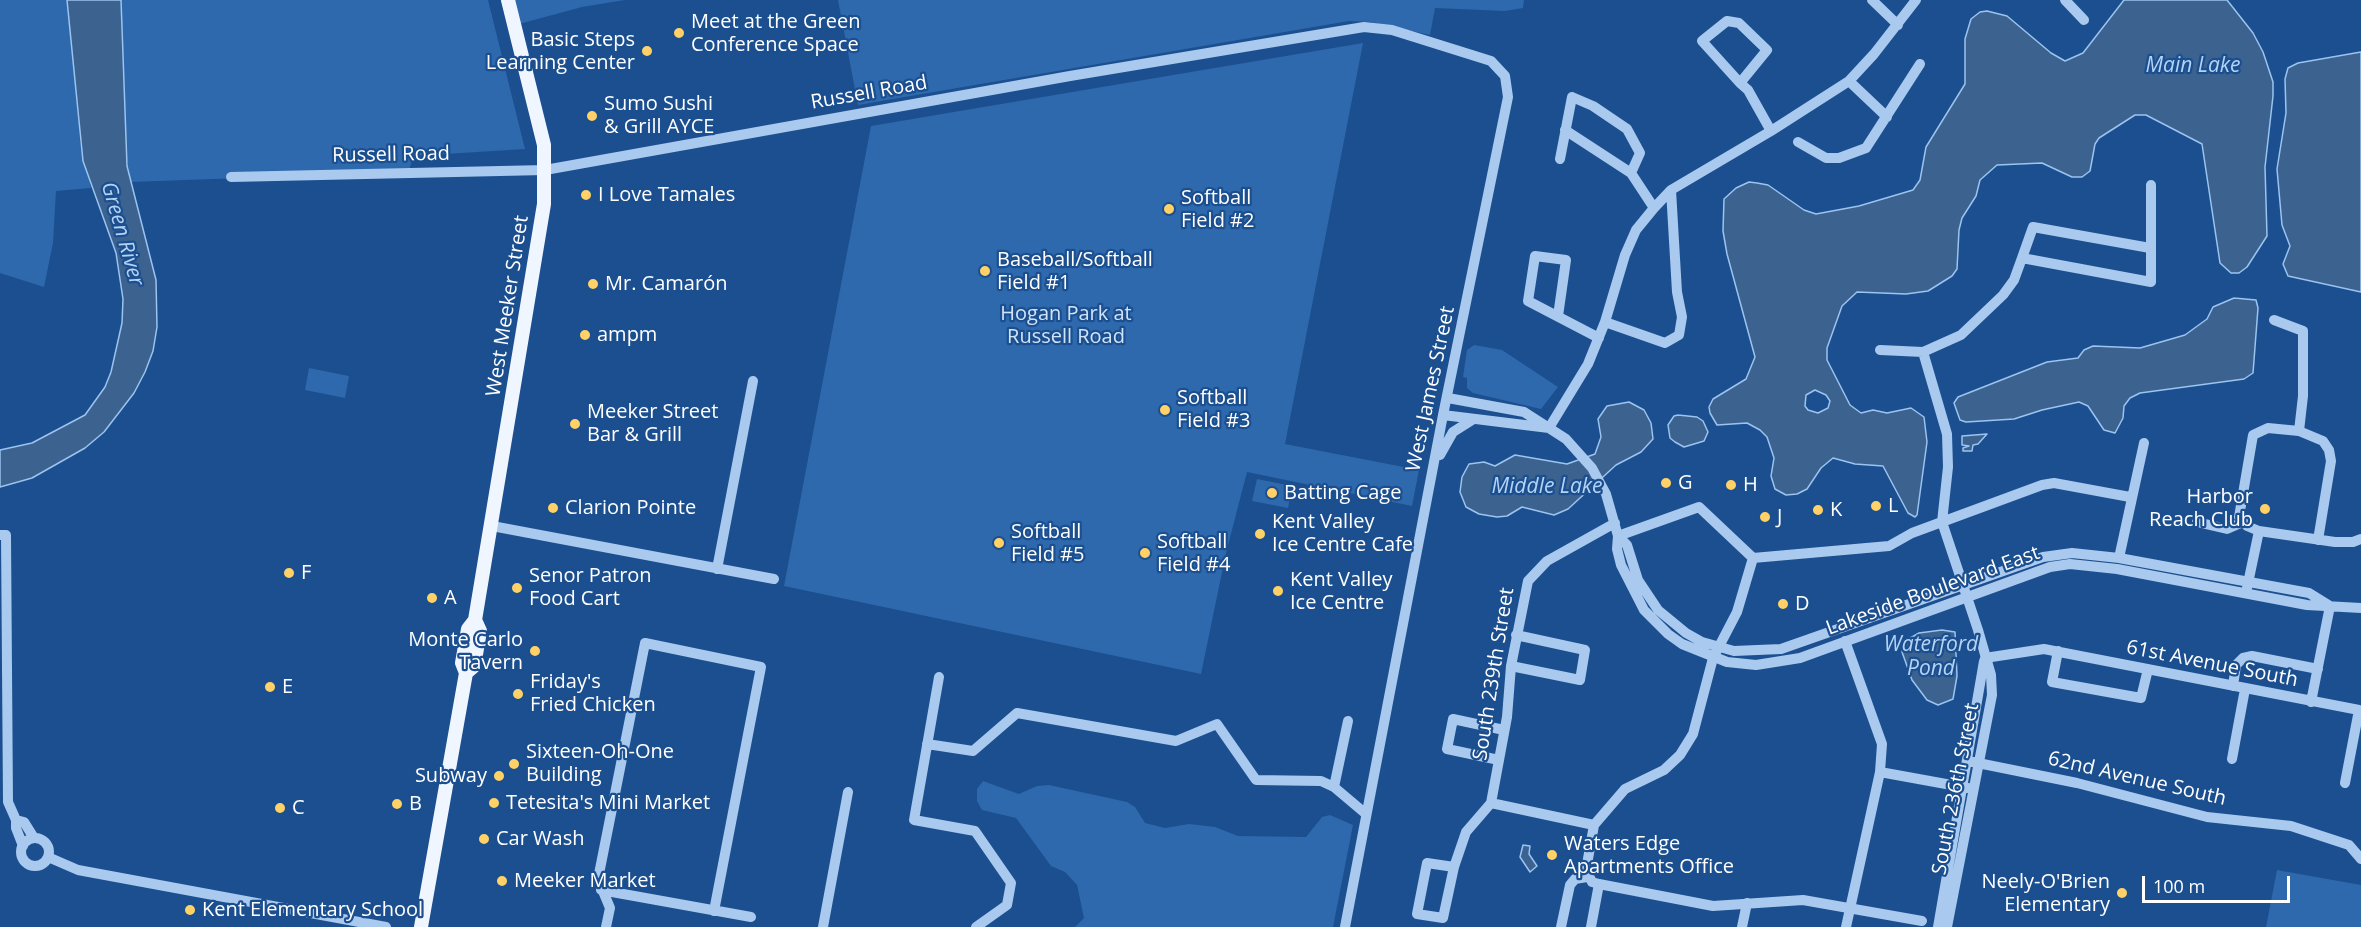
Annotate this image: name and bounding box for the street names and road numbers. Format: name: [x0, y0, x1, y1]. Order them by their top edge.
street label: Russell Road: [809, 71, 929, 115]
street label: Russell Road: [332, 142, 450, 168]
street label: West Meeker Street: [482, 214, 534, 398]
street label: West James Street: [1402, 304, 1460, 474]
street label: Lakeside Boulevard East: [1823, 541, 2043, 641]
street label: South 239th Street: [1468, 586, 1520, 762]
street label: 61st Avenue South: [2124, 636, 2300, 692]
street label: South 236th Street: [1928, 701, 1984, 877]
street label: 62nd Avenue South: [2046, 747, 2228, 811]

